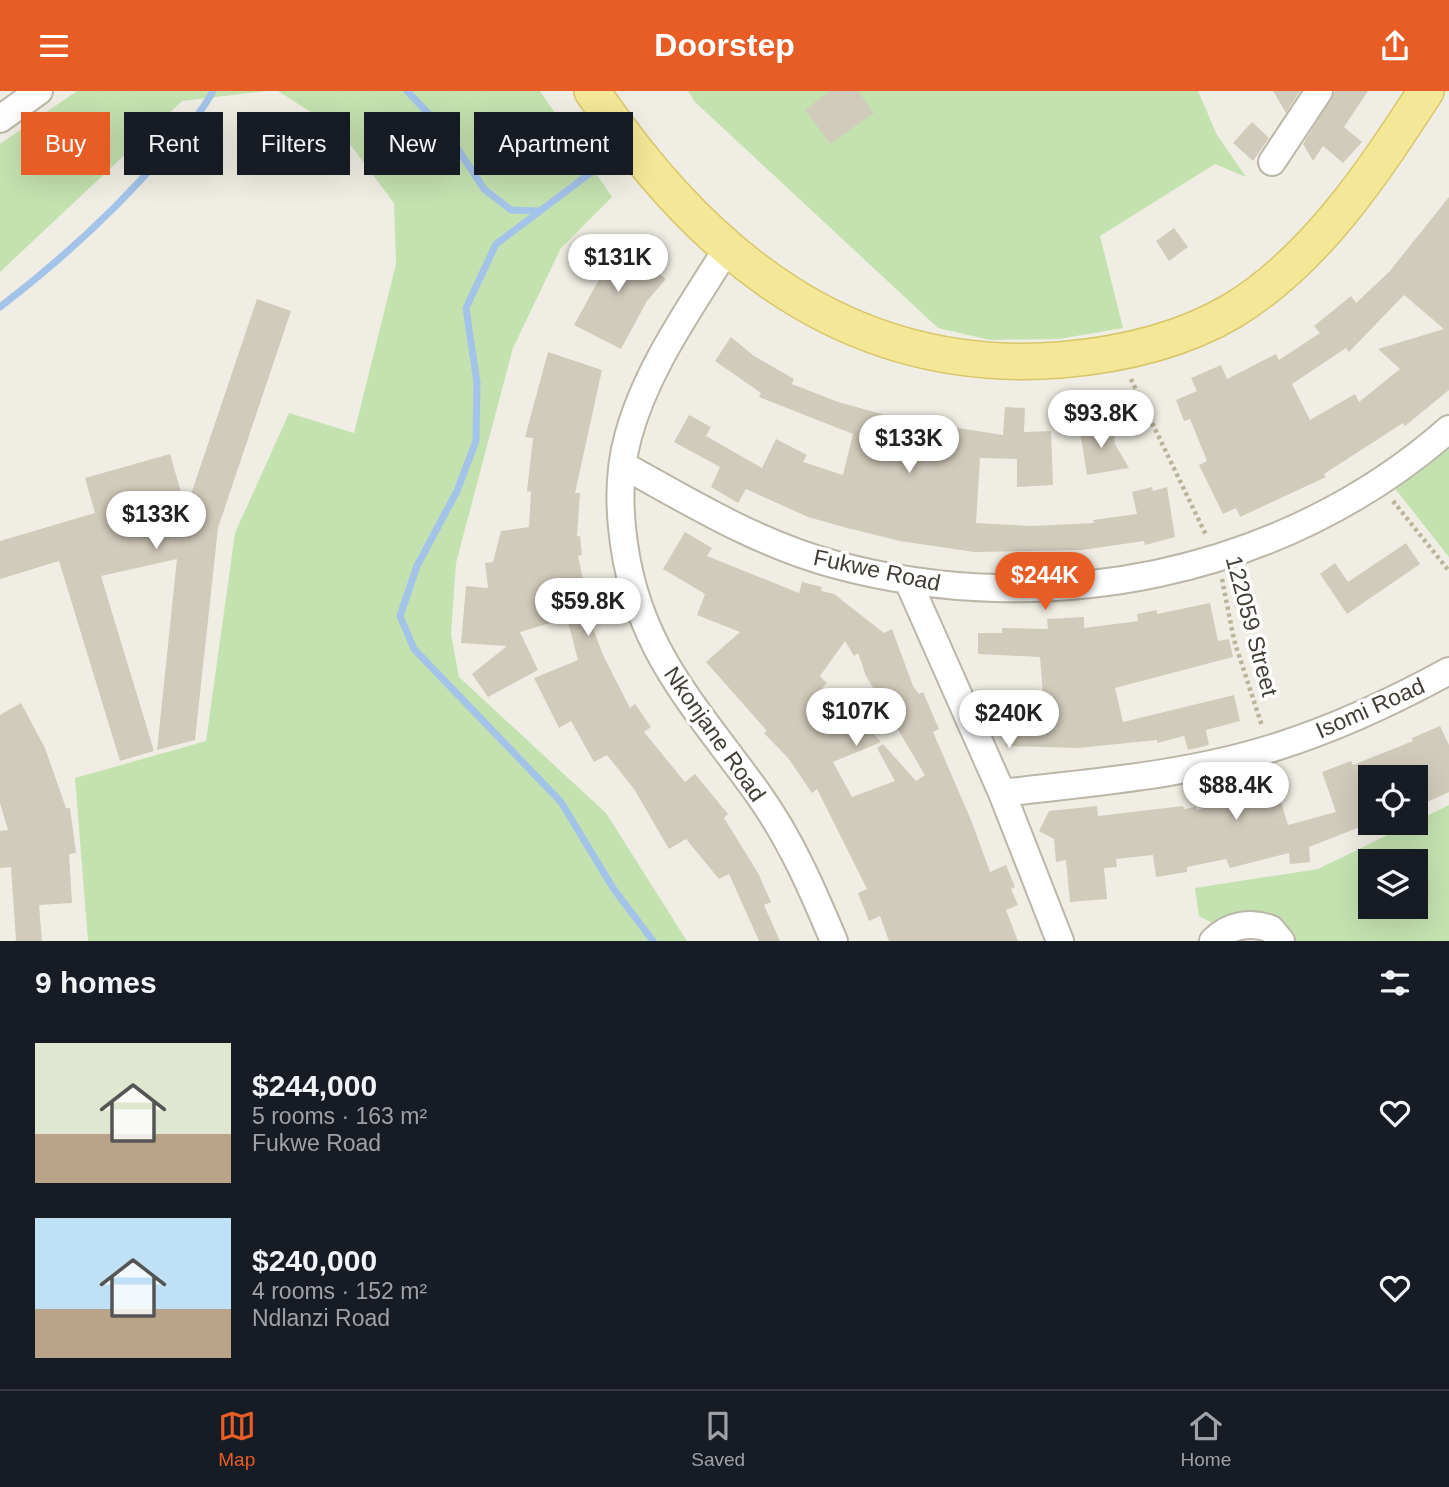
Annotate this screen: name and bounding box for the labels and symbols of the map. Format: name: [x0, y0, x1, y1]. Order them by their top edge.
pin: $131K: [569, 235, 667, 294]
pin: $93.8K: [1044, 391, 1158, 450]
pin: $133K: [860, 415, 958, 475]
pin: $133K: [107, 491, 205, 551]
street label: Fukwe Road: [811, 544, 943, 596]
pin: $244K: [996, 553, 1094, 612]
street label: 122059 Street: [1221, 553, 1283, 700]
pin: $59.8K: [531, 579, 645, 638]
street label: Nkonjane Road: [659, 662, 771, 806]
street label: Isomi Road: [1312, 672, 1428, 744]
pin: $107K: [807, 689, 905, 748]
pin: $240K: [960, 691, 1058, 750]
pin: $88.4K: [1179, 763, 1293, 822]

